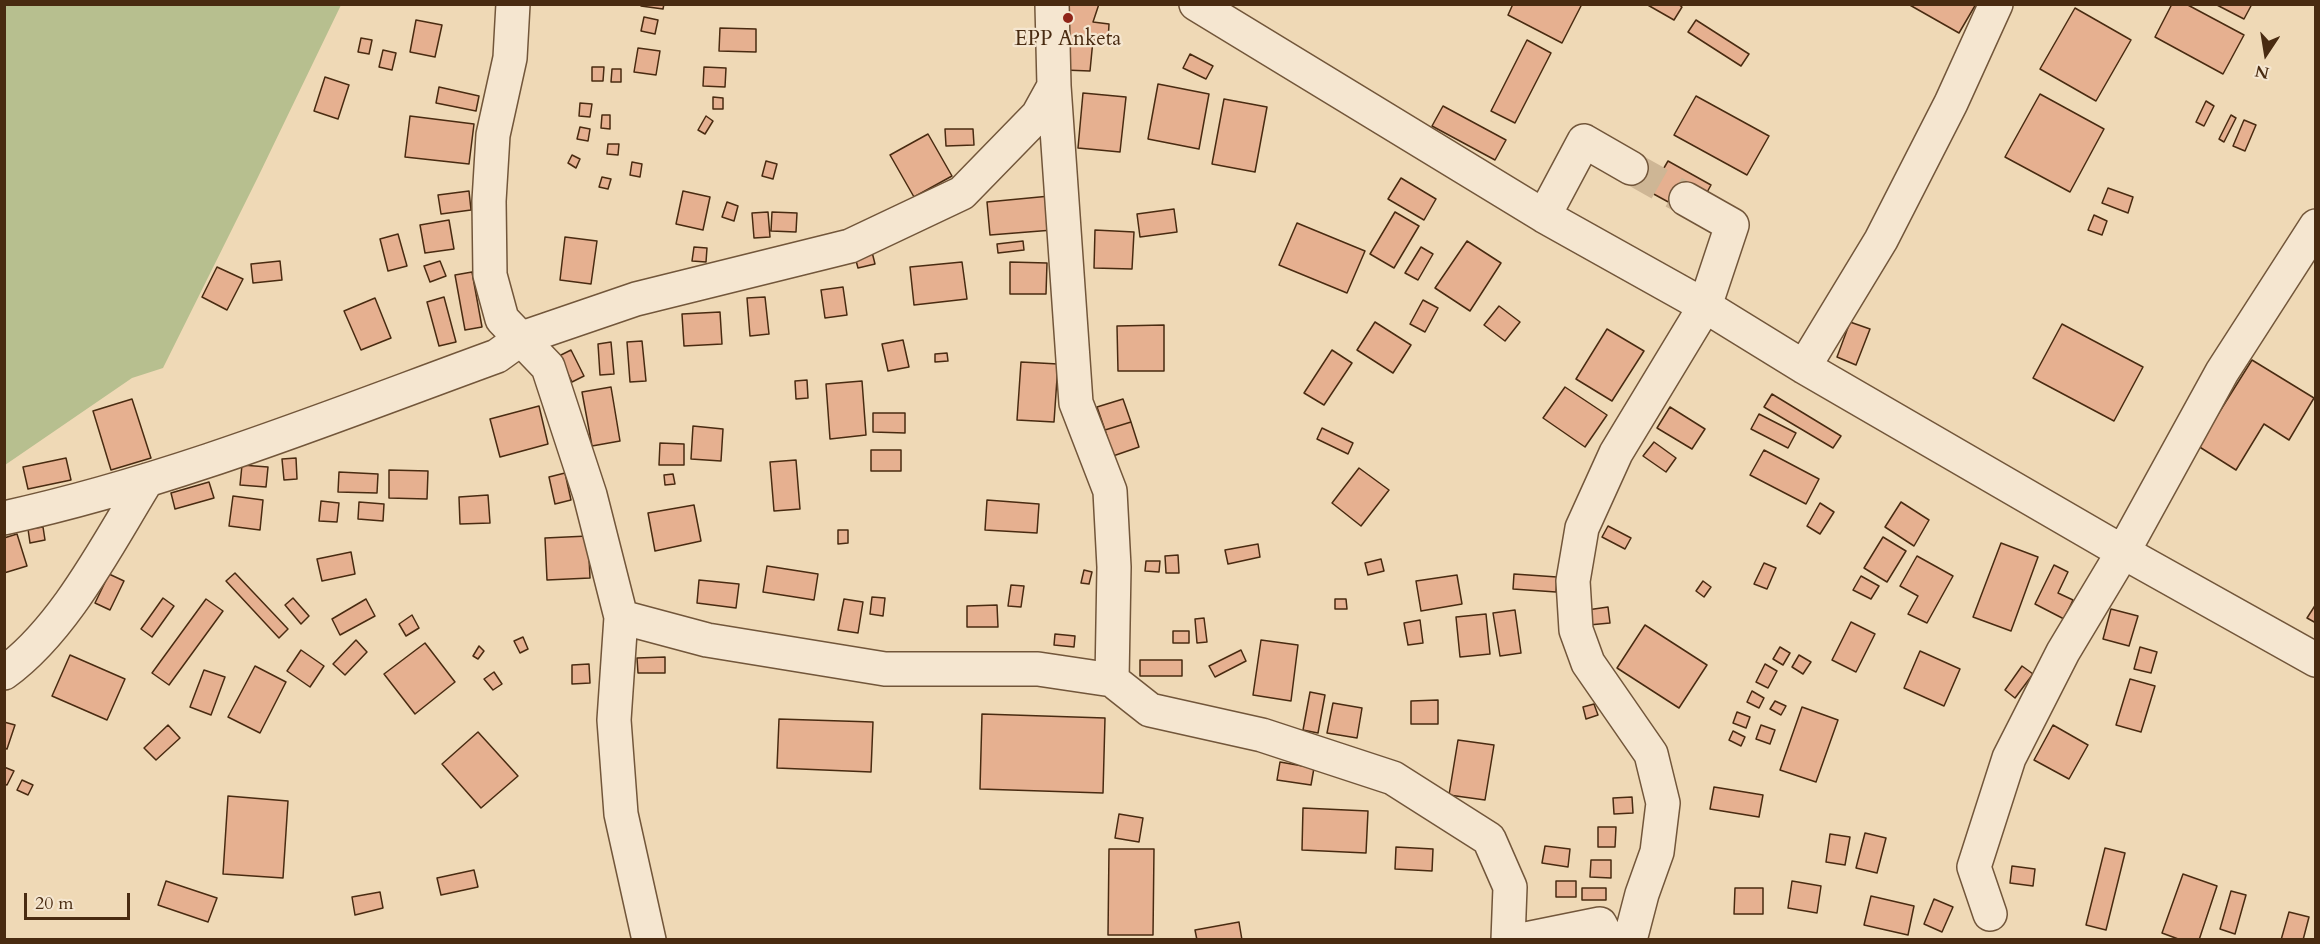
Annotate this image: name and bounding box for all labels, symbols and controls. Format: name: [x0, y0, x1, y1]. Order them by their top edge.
marker: EPP Anketa: [1061, 11, 1075, 25]
north arrow: [2236, 24, 2296, 84]
place label: EPP Anketa: [1015, 27, 1121, 53]
text: N: [2253, 59, 2271, 84]
scale bar: [27, 881, 134, 919]
text: 20 m: [35, 891, 74, 916]

